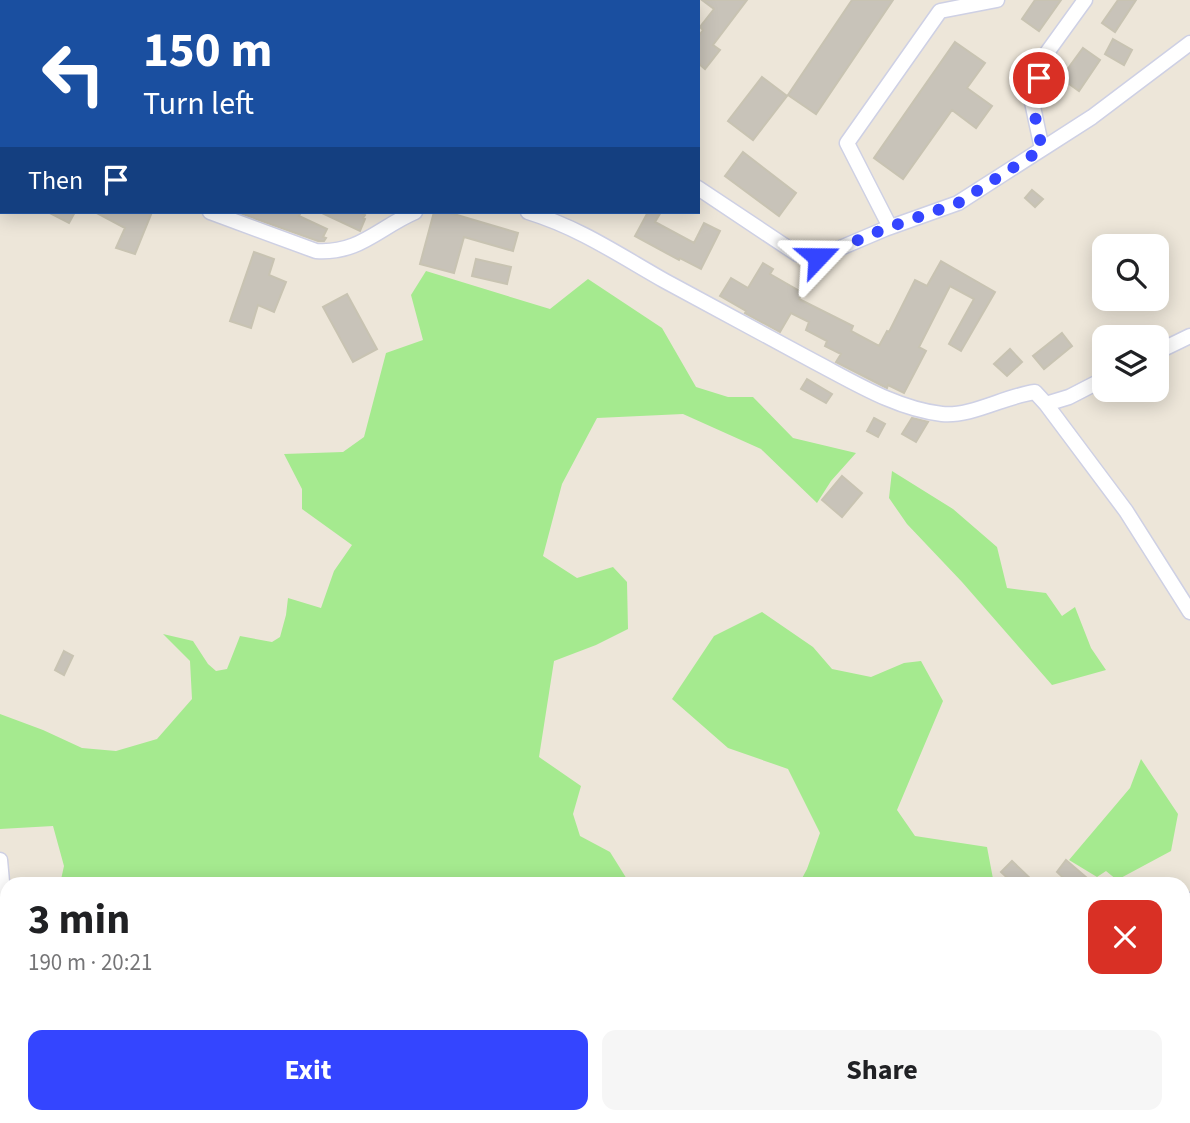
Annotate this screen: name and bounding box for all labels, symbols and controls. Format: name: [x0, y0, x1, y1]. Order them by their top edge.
text: 150 m: [143, 16, 272, 86]
icon: left: [28, 28, 119, 119]
pin: [1009, 48, 1069, 108]
icon: arrive: [1020, 59, 1058, 97]
text: Turn left: [143, 81, 254, 127]
icon: arrive: [97, 161, 135, 199]
text: Then: [28, 162, 83, 199]
position arrow: [781, 220, 855, 294]
map controls: [1092, 234, 1169, 402]
button: search: [1092, 234, 1169, 311]
button: layers: [1092, 325, 1169, 402]
text: 3 min: [28, 890, 130, 950]
button: close: [1088, 900, 1162, 974]
text: 190 m · 20:21: [28, 946, 152, 979]
button: Exit: [28, 1030, 588, 1110]
button: Share: [602, 1030, 1162, 1110]

